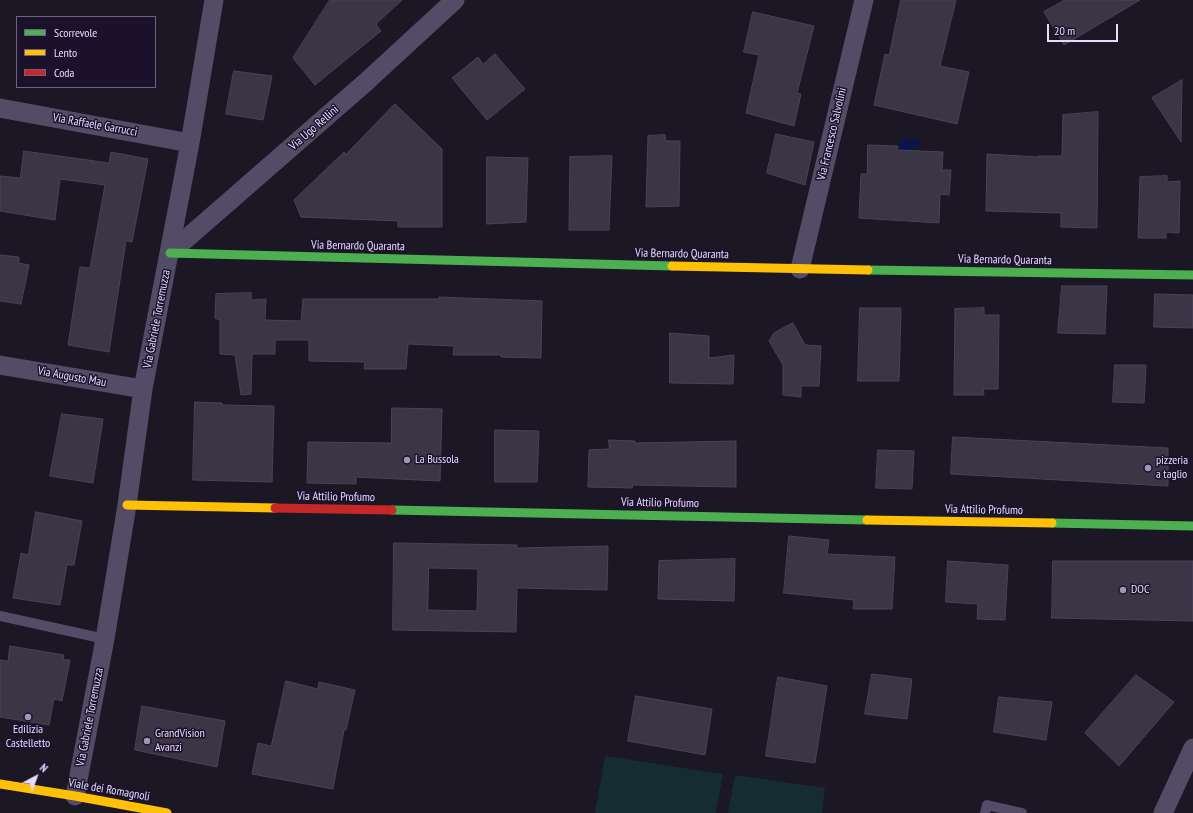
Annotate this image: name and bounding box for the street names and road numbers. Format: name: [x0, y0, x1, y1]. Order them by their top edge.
street label: Via Francesco Salvolini: [814, 86, 850, 182]
street label: Via Ugo Rellini: [286, 103, 342, 153]
street label: Via Raffaele Garrucci: [52, 110, 138, 140]
street label: Via Bernardo Quaranta: [311, 238, 405, 254]
street label: Via Bernardo Quaranta: [635, 246, 729, 262]
street label: Via Bernardo Quaranta: [958, 252, 1052, 268]
street label: Via Gabriele Torremuzza: [140, 269, 174, 369]
street label: Via Augusto Mau: [37, 364, 107, 390]
street label: Via Attilio Profumo: [297, 489, 375, 505]
street label: Via Attilio Profumo: [621, 495, 699, 511]
street label: Via Attilio Profumo: [945, 502, 1023, 518]
street label: Via Gabriele Torremuzza: [73, 667, 107, 767]
street label: Viale dei Romagnoli: [67, 776, 151, 804]

